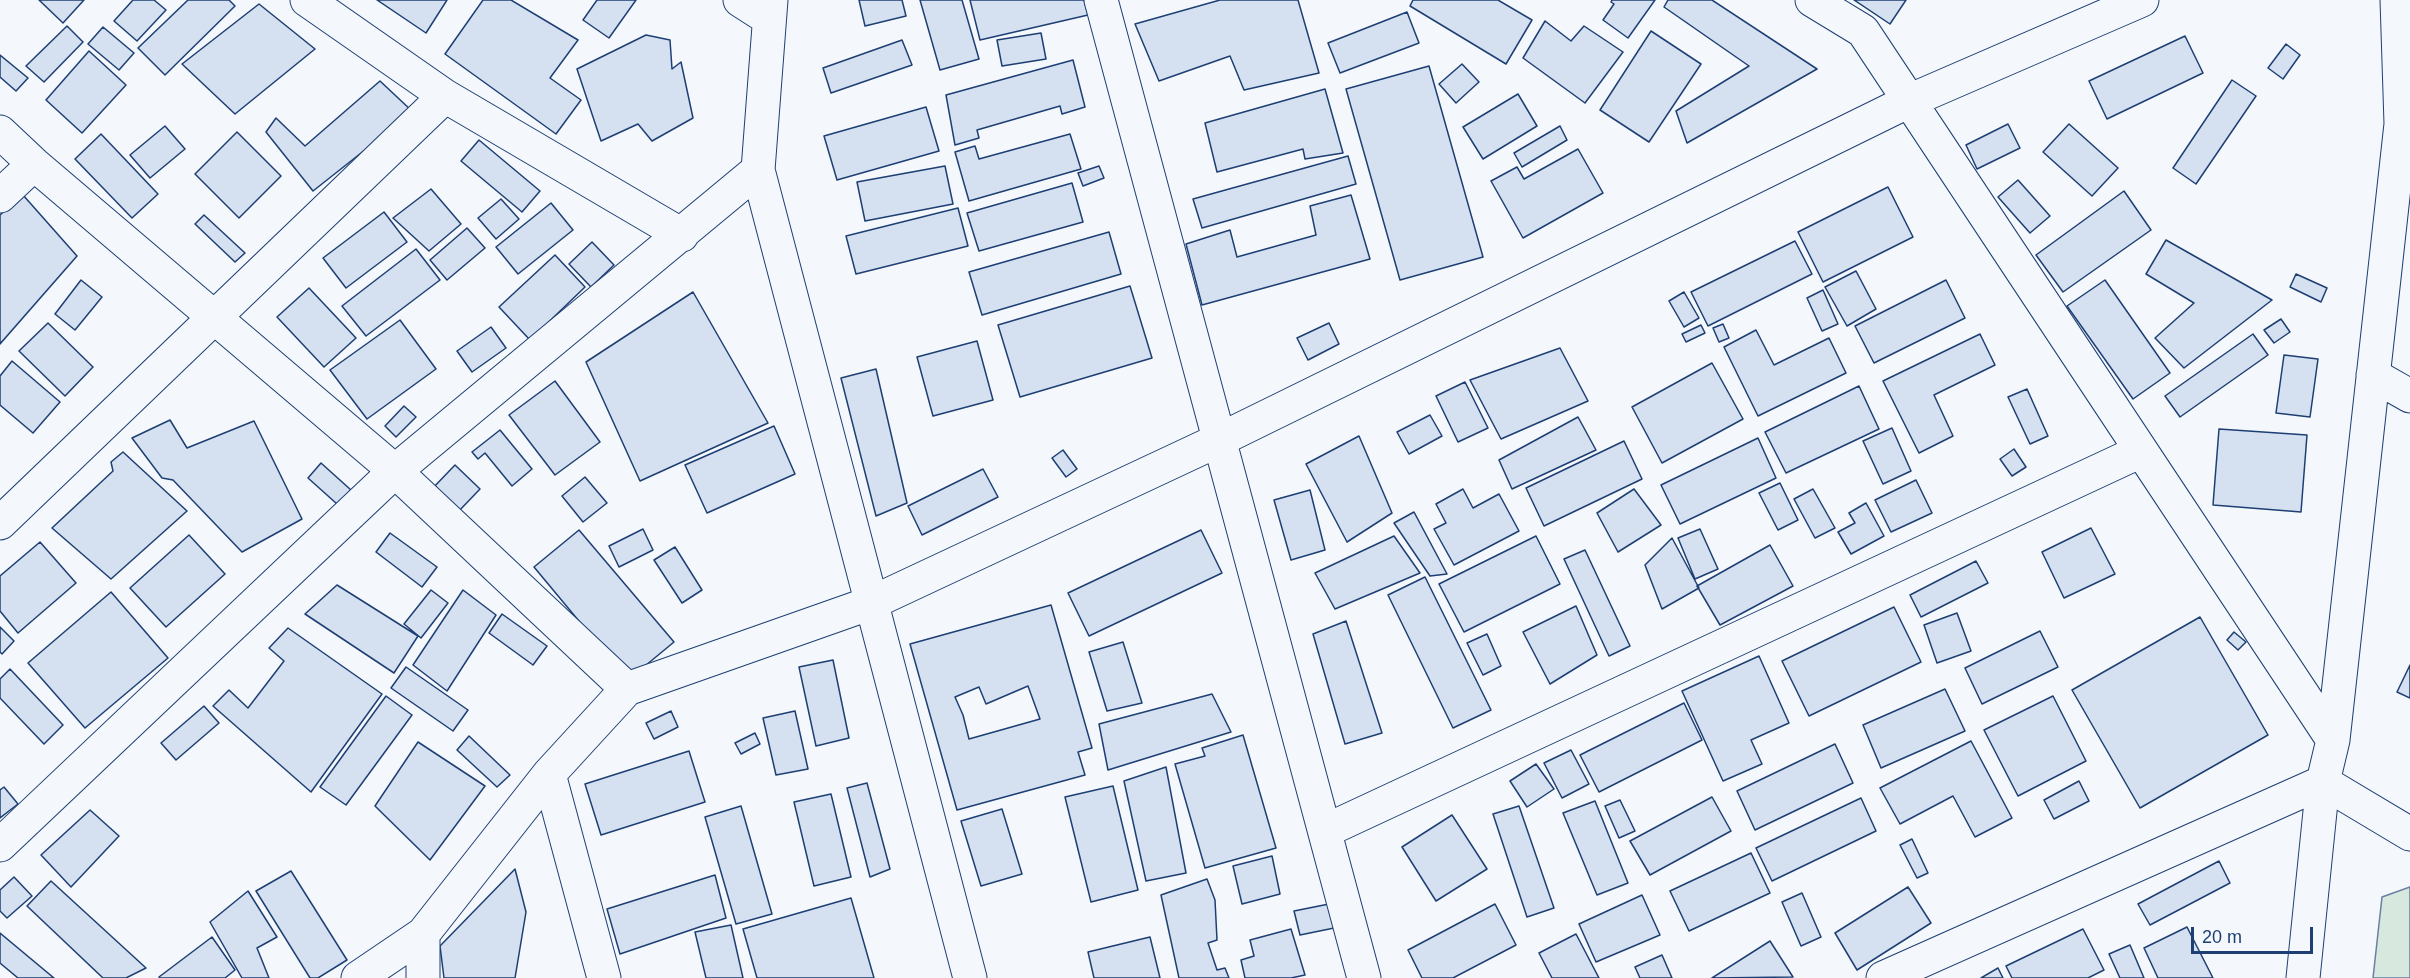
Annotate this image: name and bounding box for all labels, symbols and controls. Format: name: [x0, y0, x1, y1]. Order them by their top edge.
scale bar: [2194, 915, 2316, 953]
text: 20 m: [2202, 927, 2242, 947]

